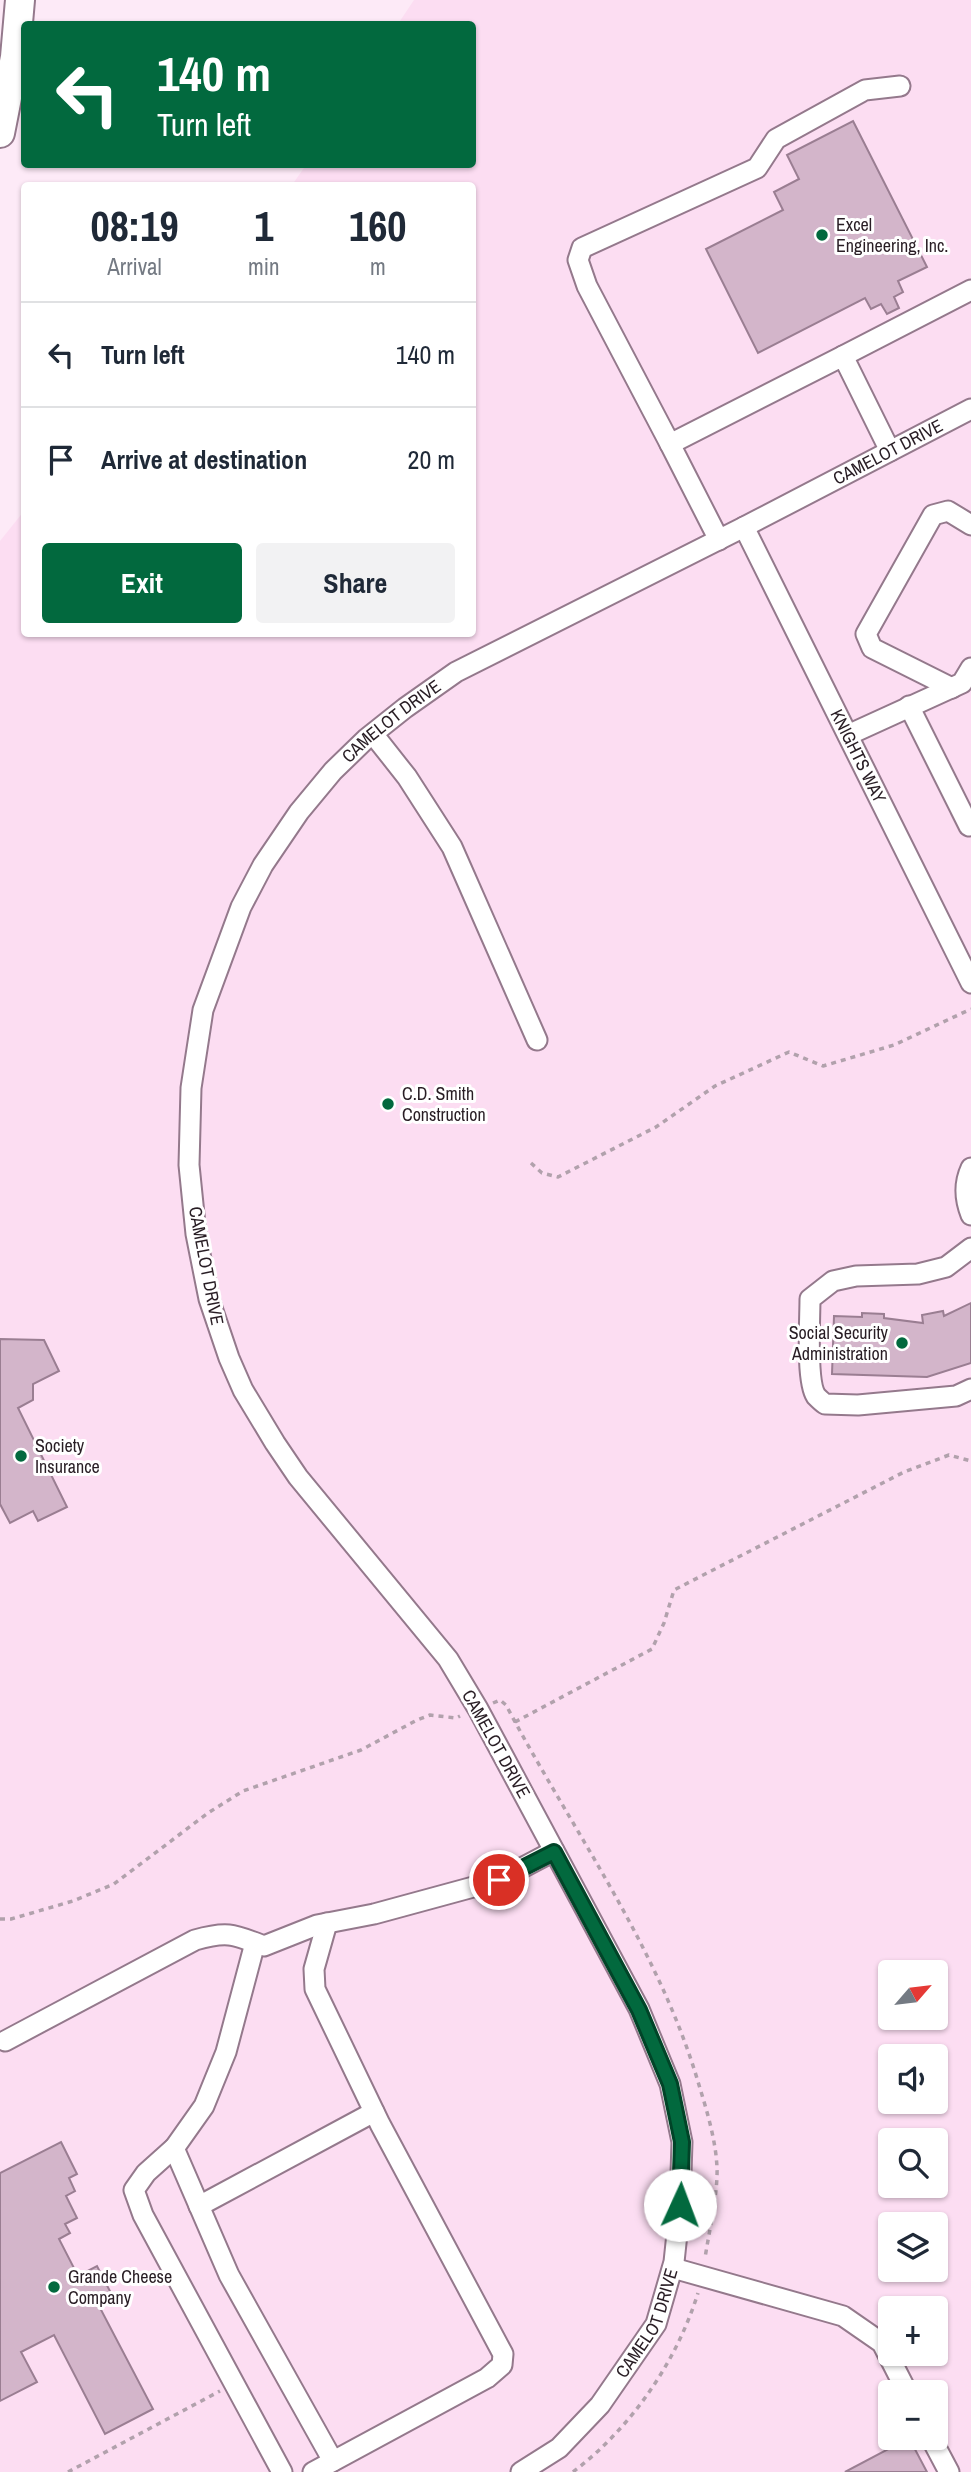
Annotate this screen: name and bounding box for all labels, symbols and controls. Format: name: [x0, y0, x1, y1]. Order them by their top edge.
text: 140 m: [157, 40, 271, 106]
icon: left: [42, 49, 133, 140]
text: Turn left: [157, 103, 251, 146]
text: 08:19: [91, 198, 179, 254]
text: 1: [254, 198, 273, 254]
text: 160: [349, 198, 407, 254]
place label: Excel Engineering, Inc.: [836, 212, 948, 258]
marker: Excel Engineering, Inc.: [814, 227, 830, 243]
text: Arrival: [107, 251, 162, 282]
text: min: [248, 251, 280, 282]
text: m: [370, 251, 386, 282]
icon: left: [42, 336, 80, 374]
text: Turn left: [101, 337, 185, 372]
text: 140 m: [396, 337, 455, 372]
street label: CAMELOT DRIVE: [829, 413, 947, 491]
icon: arrive: [42, 441, 80, 479]
text: Arrive at destination: [101, 442, 307, 477]
text: 20 m: [408, 442, 455, 477]
button: Exit: [42, 543, 242, 623]
button: Share: [256, 543, 455, 623]
street label: CAMELOT DRIVE: [336, 674, 446, 768]
street label: KNIGHTS WAY: [825, 705, 892, 807]
place label: C.D. Smith Construction: [402, 1081, 486, 1127]
marker: C.D. Smith Construction: [380, 1096, 396, 1112]
street label: CAMELOT DRIVE: [183, 1204, 230, 1327]
place label: Social Security Administration: [789, 1320, 889, 1366]
marker: Social Security Administration: [894, 1335, 910, 1351]
place label: Society Insurance: [35, 1433, 100, 1479]
marker: Society Insurance: [13, 1448, 29, 1464]
street label: CAMELOT DRIVE: [456, 1685, 537, 1802]
pin: [469, 1850, 529, 1910]
icon: arrive: [480, 1861, 518, 1899]
north arrow: [878, 1960, 948, 2030]
map controls: [878, 1960, 948, 2450]
button: sound: [878, 2044, 948, 2114]
button: search: [878, 2128, 948, 2198]
position arrow: [643, 2168, 717, 2242]
button: layers: [878, 2212, 948, 2282]
place label: Grande Cheese Company: [68, 2264, 172, 2310]
street label: CAMELOT DRIVE: [609, 2265, 684, 2383]
marker: Grande Cheese Company: [46, 2279, 62, 2295]
button: +: [878, 2296, 948, 2366]
button: −: [878, 2380, 948, 2450]

